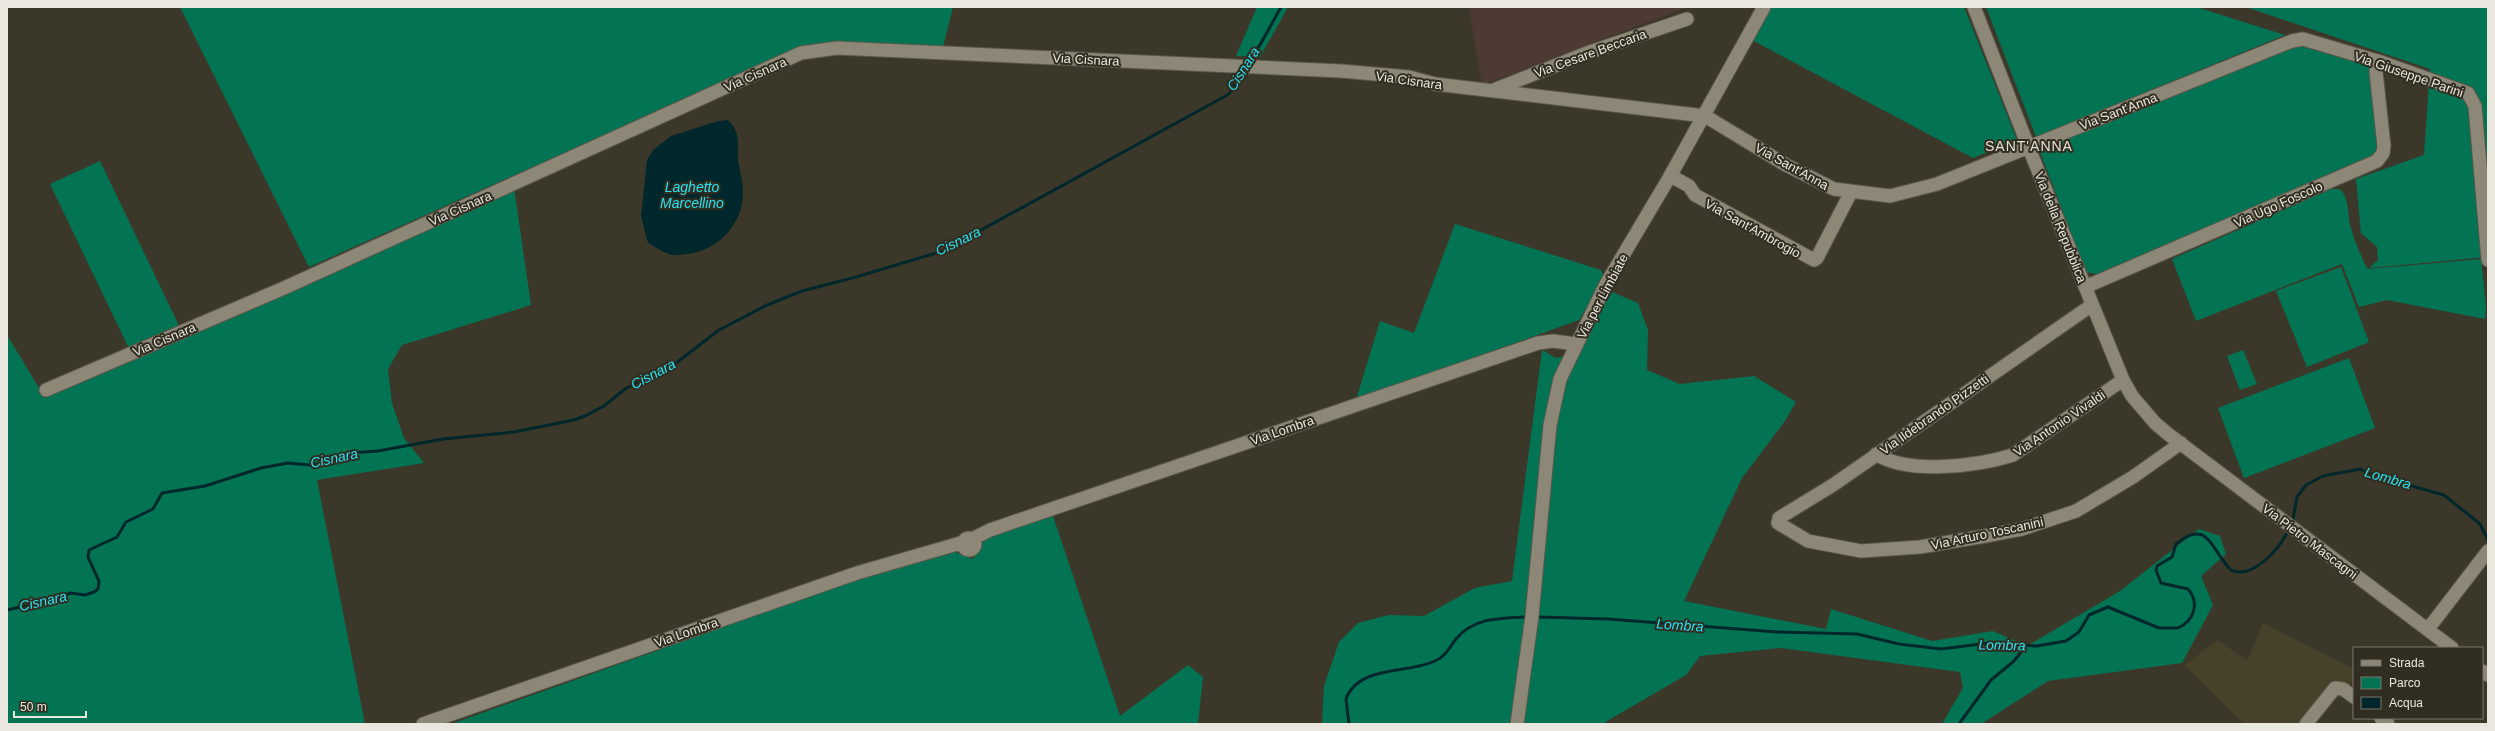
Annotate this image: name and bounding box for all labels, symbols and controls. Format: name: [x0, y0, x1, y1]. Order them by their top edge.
street label: Via Cesare Beccaria: [1532, 26, 1649, 81]
water label: Cisnara: [1223, 44, 1263, 94]
street label: Via Giuseppe Parini: [2352, 49, 2466, 100]
street label: Via Cisnara: [1052, 50, 1121, 69]
street label: Via Cisnara: [722, 54, 790, 95]
street label: Via Cisnara: [1375, 68, 1444, 93]
street label: Via Sant'Anna: [2077, 90, 2160, 133]
district label: SANT'ANNA: [1985, 138, 2073, 154]
street label: Via Sant'Anna: [1752, 140, 1832, 193]
street label: Via della Repubblica: [2031, 170, 2090, 286]
street label: Via Ugo Foscolo: [2232, 178, 2325, 231]
water label: Laghetto Marcellino: [660, 179, 724, 211]
street label: Via Cisnara: [427, 188, 495, 229]
street label: Via Sant'Ambrogio: [1702, 196, 1803, 261]
water label: Cisnara: [933, 223, 983, 259]
street label: Via per Limbiate: [1574, 251, 1631, 341]
street label: Via Cisnara: [130, 319, 199, 359]
water label: Cisnara: [628, 356, 678, 392]
street label: Via Ildebrando Pizzetti: [1877, 371, 1992, 458]
street label: Via Antonio Vivaldi: [2011, 387, 2108, 460]
street label: Via Lombra: [1248, 412, 1317, 448]
water label: Cisnara: [309, 445, 359, 471]
water label: Lombra: [2363, 464, 2413, 492]
street label: Via Pietro Mascagni: [2259, 501, 2360, 582]
street label: Via Arturo Toscanini: [1930, 514, 2045, 553]
water label: Cisnara: [18, 588, 69, 614]
street label: Via Lombra: [652, 614, 721, 650]
water label: Lombra: [1656, 615, 1704, 635]
water label: Lombra: [1978, 637, 2026, 653]
legend: [2353, 647, 2483, 719]
text: Strada: [2389, 656, 2425, 670]
text: Parco: [2389, 676, 2421, 690]
scale bar: [14, 693, 86, 719]
text: Acqua: [2389, 696, 2423, 710]
text: 50 m: [20, 700, 47, 714]

